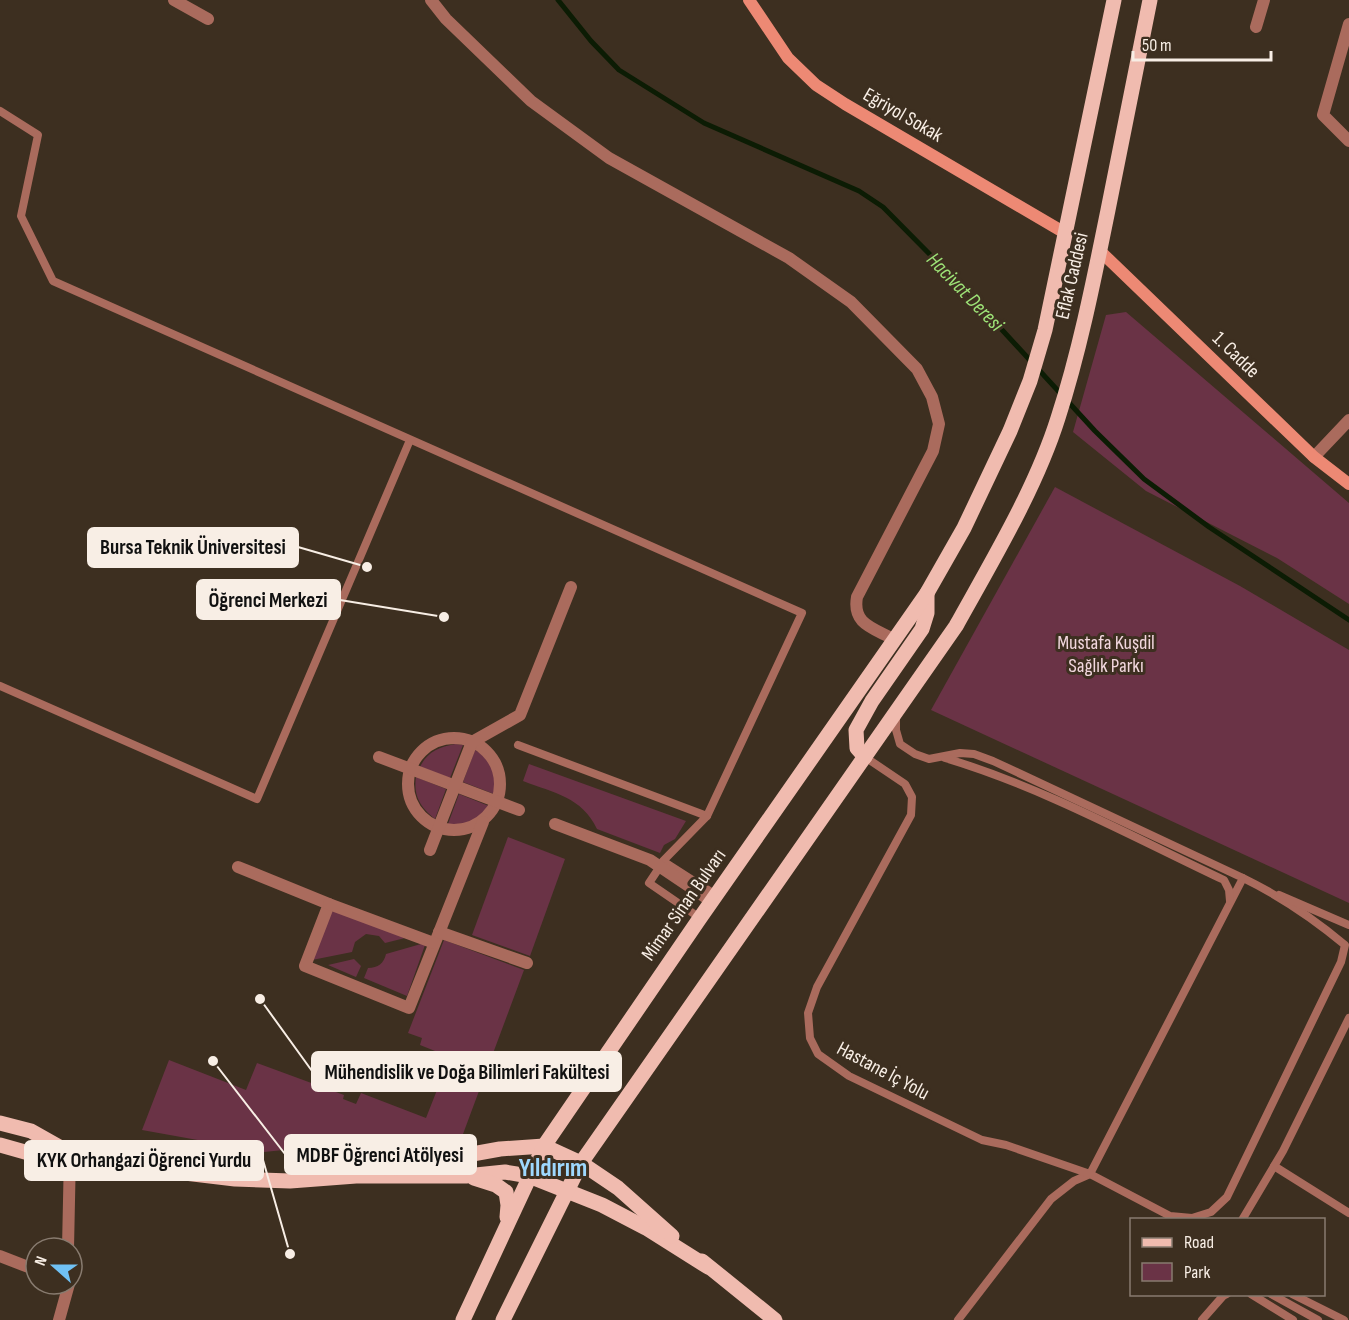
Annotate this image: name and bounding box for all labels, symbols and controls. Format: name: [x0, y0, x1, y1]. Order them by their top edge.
scale bar: [1133, 24, 1271, 62]
text: 50 m: [1142, 35, 1172, 56]
street label: Eğriyol Sokak: [859, 83, 948, 148]
street label: Eflak Caddesi: [1050, 230, 1094, 322]
water label: Hacivat Deresi: [921, 247, 1010, 338]
street label: 1. Cadde: [1207, 327, 1265, 383]
callout: Bursa Teknik Üniversitesi: [88, 528, 298, 567]
text: Bursa Teknik Üniversitesi: [100, 535, 286, 560]
callout: Öğrenci Merkezi: [197, 580, 340, 619]
text: Öğrenci Merkezi: [208, 588, 328, 613]
park label: Mustafa Kuşdil Sağlık Parkı: [1057, 631, 1155, 678]
street label: Mimar Sinan Bulvarı: [637, 844, 731, 966]
street label: Hastane İç Yolu: [833, 1037, 933, 1105]
callout: Mühendislik ve Doğa Bilimleri Fakültesi: [312, 1052, 621, 1091]
text: Mühendislik ve Doğa Bilimleri Fakültesi: [324, 1060, 610, 1085]
callout: MDBF Öğrenci Atölyesi: [285, 1135, 476, 1174]
callout: KYK Orhangazi Öğrenci Yurdu: [25, 1141, 263, 1180]
text: MDBF Öğrenci Atölyesi: [297, 1143, 463, 1168]
text: KYK Orhangazi Öğrenci Yurdu: [37, 1148, 251, 1173]
district label: Yıldırım: [519, 1153, 587, 1184]
legend: [1130, 1218, 1325, 1296]
text: Road: [1184, 1232, 1214, 1253]
north arrow: [24, 1236, 84, 1296]
text: N: [31, 1254, 52, 1269]
text: Park: [1184, 1262, 1210, 1283]

